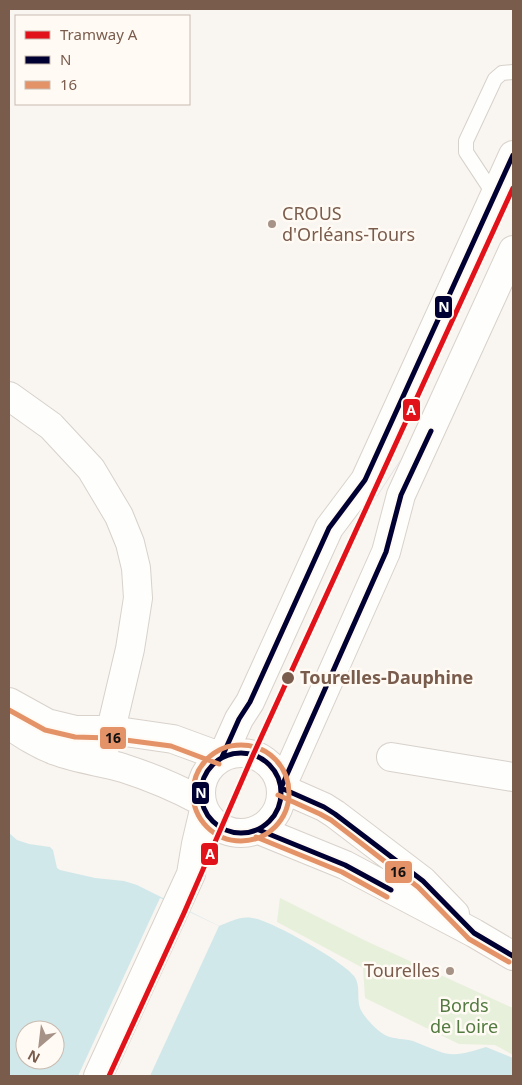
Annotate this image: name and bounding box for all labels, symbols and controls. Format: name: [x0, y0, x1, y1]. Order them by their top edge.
legend: [15, 15, 190, 105]
text: Tramway A: [60, 24, 138, 44]
text: N: [60, 49, 71, 69]
text: 16: [60, 74, 77, 94]
place label: CROUS d'Orléans-Tours: [282, 201, 415, 246]
marker: CROUS d'Orléans-Tours: [266, 218, 278, 230]
line badge: N: [434, 295, 453, 319]
text: N: [438, 297, 450, 316]
line badge: A: [402, 398, 421, 422]
text: A: [406, 400, 416, 419]
place label: Tourelles-Dauphine: [300, 665, 473, 689]
marker: Tourelles-Dauphine: [280, 670, 296, 686]
line badge: 16: [99, 726, 127, 750]
text: 16: [105, 728, 121, 747]
line badge: N: [191, 781, 210, 805]
text: N: [195, 783, 207, 802]
line badge: A: [200, 842, 219, 866]
text: A: [205, 844, 215, 863]
line badge: 16: [384, 860, 413, 884]
text: 16: [390, 862, 406, 881]
place label: Tourelles: [364, 958, 440, 982]
marker: Tourelles: [444, 965, 456, 977]
park label: Bords de Loire: [430, 993, 498, 1038]
north arrow: [15, 1020, 65, 1070]
text: N: [24, 1046, 43, 1068]

